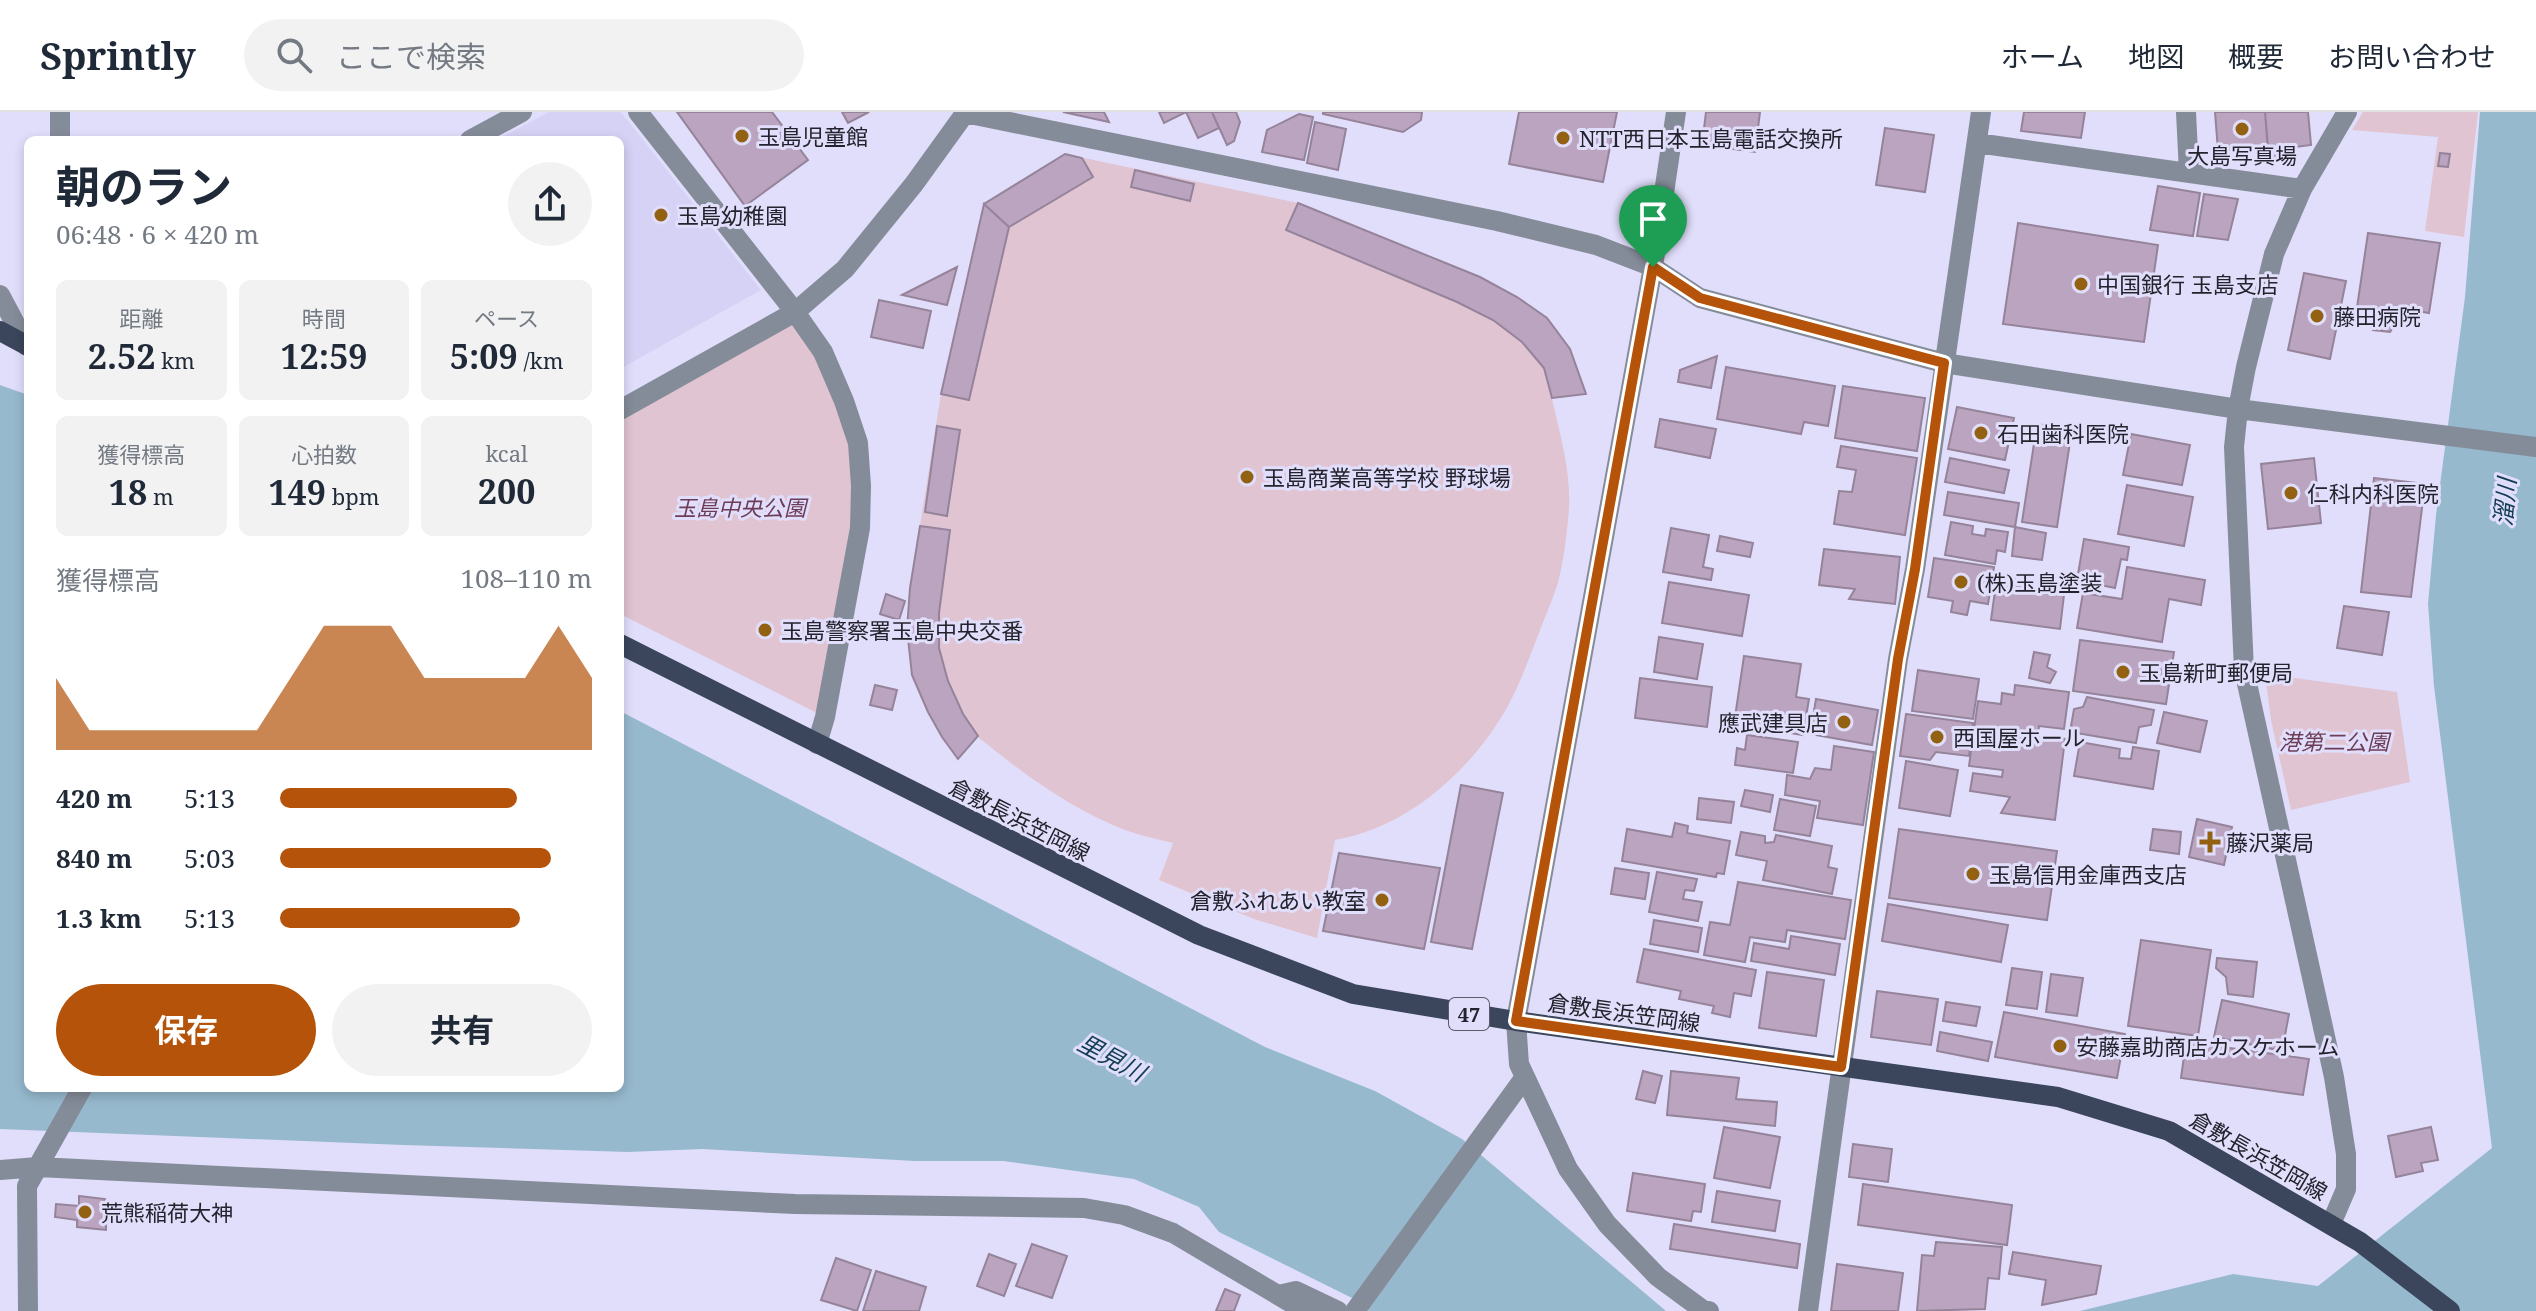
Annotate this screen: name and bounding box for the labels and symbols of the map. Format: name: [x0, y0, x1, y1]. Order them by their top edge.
marker: 大島写真場: [2233, 120, 2251, 138]
place label: 玉島児童館: [758, 121, 868, 151]
place label: NTT西日本玉島電話交換所: [1579, 123, 1843, 153]
marker: 玉島児童館: [733, 127, 751, 145]
marker: NTT西日本玉島電話交換所: [1554, 129, 1572, 147]
place label: 大島写真場: [2187, 140, 2297, 170]
pin: [1619, 185, 1687, 267]
place label: 玉島幼稚園: [677, 200, 787, 230]
marker: 玉島幼稚園: [652, 206, 670, 224]
place label: 中国銀行 玉島支店: [2097, 269, 2279, 299]
marker: 中国銀行 玉島支店: [2072, 275, 2090, 293]
place label: 藤田病院: [2333, 301, 2421, 331]
marker: 藤田病院: [2308, 307, 2326, 325]
place label: 石田歯科医院: [1997, 418, 2129, 448]
marker: 石田歯科医院: [1972, 424, 1990, 442]
place label: 玉島商業高等学校 野球場: [1263, 462, 1511, 492]
marker: 玉島商業高等学校 野球場: [1238, 468, 1256, 486]
water label: 溜川: [2485, 474, 2523, 527]
place label: 仁科内科医院: [2307, 478, 2439, 508]
marker: 仁科内科医院: [2282, 484, 2300, 502]
park label: 玉島中央公園: [674, 492, 809, 522]
place label: (株)玉島塗装: [1977, 567, 2102, 597]
marker: (株)玉島塗装: [1952, 573, 1970, 591]
place label: 玉島警察署玉島中央交番: [781, 615, 1023, 645]
marker: 玉島警察署玉島中央交番: [756, 621, 774, 639]
place label: 玉島新町郵便局: [2139, 657, 2293, 687]
marker: 玉島新町郵便局: [2114, 663, 2132, 681]
place label: 應武建具店: [1718, 707, 1828, 737]
marker: 應武建具店: [1835, 713, 1853, 731]
place label: 西国屋ホール: [1953, 722, 2085, 752]
park label: 港第二公園: [2279, 726, 2392, 756]
marker: 西国屋ホール: [1928, 728, 1946, 746]
street label: 倉敷長浜笠岡線: [945, 771, 1095, 867]
place label: 藤沢薬局: [2226, 827, 2314, 857]
marker: 藤沢薬局: [2201, 833, 2219, 851]
place label: 玉島信用金庫西支店: [1989, 859, 2187, 889]
marker: 玉島信用金庫西支店: [1964, 865, 1982, 883]
place label: 倉敷ふれあい教室: [1190, 885, 1366, 915]
marker: 倉敷ふれあい教室: [1373, 891, 1391, 909]
street label: 倉敷長浜笠岡線: [1546, 986, 1702, 1038]
road number: 47: [1449, 998, 1489, 1030]
water label: 里見川: [1072, 1026, 1154, 1090]
place label: 安藤嘉助商店カスケホーム: [2076, 1031, 2339, 1061]
marker: 安藤嘉助商店カスケホーム: [2051, 1037, 2069, 1055]
street label: 倉敷長浜笠岡線: [2185, 1104, 2333, 1206]
place label: 荒熊稲荷大神: [101, 1197, 233, 1227]
marker: 荒熊稲荷大神: [76, 1203, 94, 1221]

